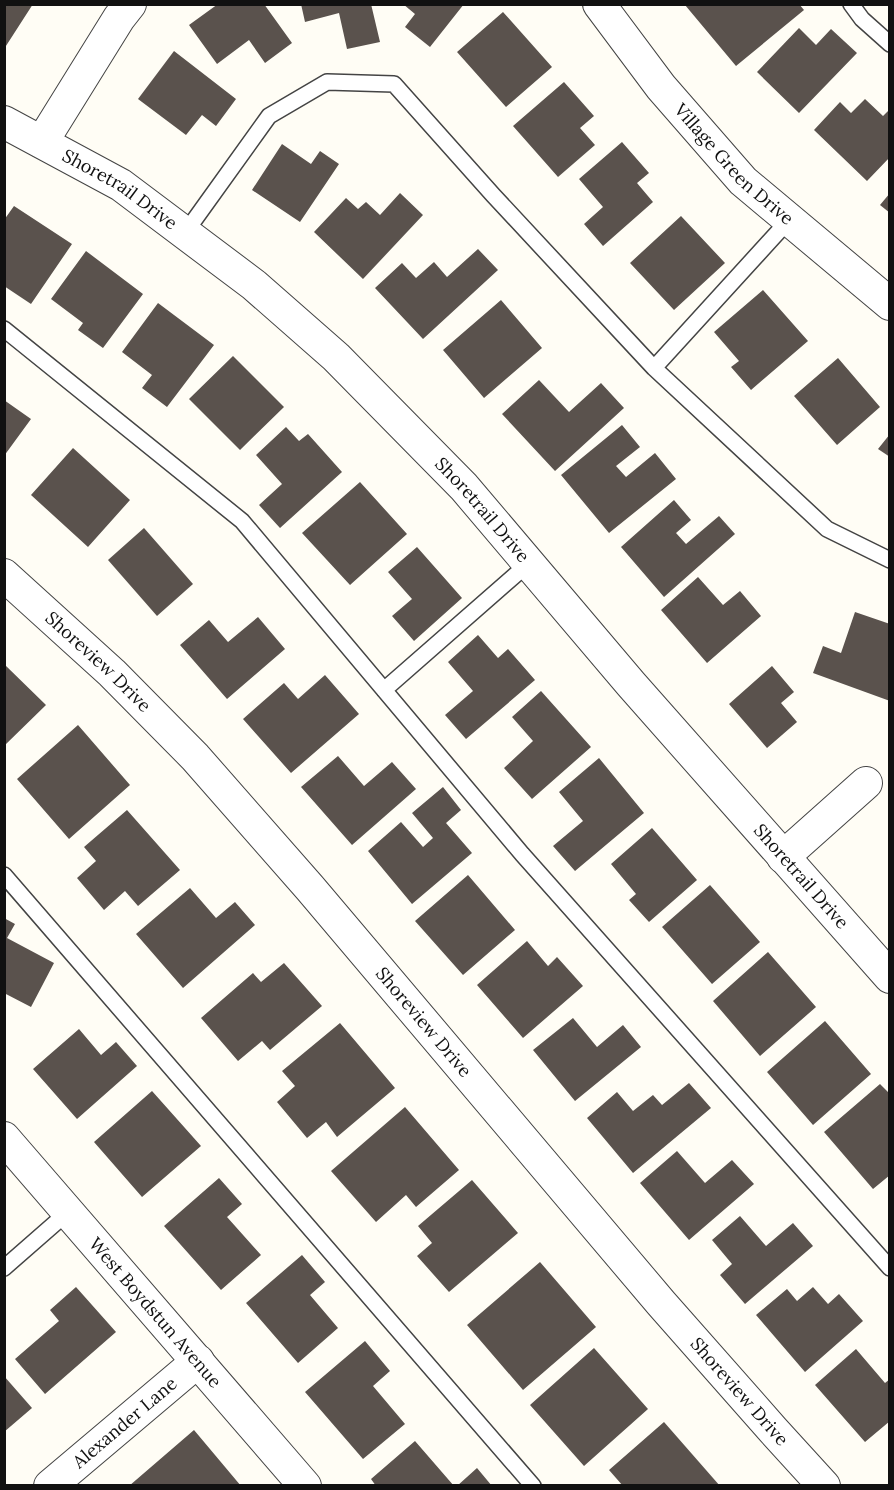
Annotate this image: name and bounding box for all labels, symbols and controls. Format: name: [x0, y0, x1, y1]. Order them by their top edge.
street label: Village Green Drive: [669, 98, 799, 230]
street label: Shoretrail Drive: [58, 144, 182, 234]
street label: Shoretrail Drive: [430, 452, 535, 567]
street label: Shoreview Drive: [41, 606, 156, 717]
street label: Shoretrail Drive: [749, 819, 854, 934]
street label: Shoreview Drive: [371, 962, 477, 1082]
street label: West Boydstun Avenue: [84, 1232, 227, 1393]
street label: Shoreview Drive: [686, 1332, 794, 1450]
street label: Alexander Lane: [67, 1372, 182, 1474]

